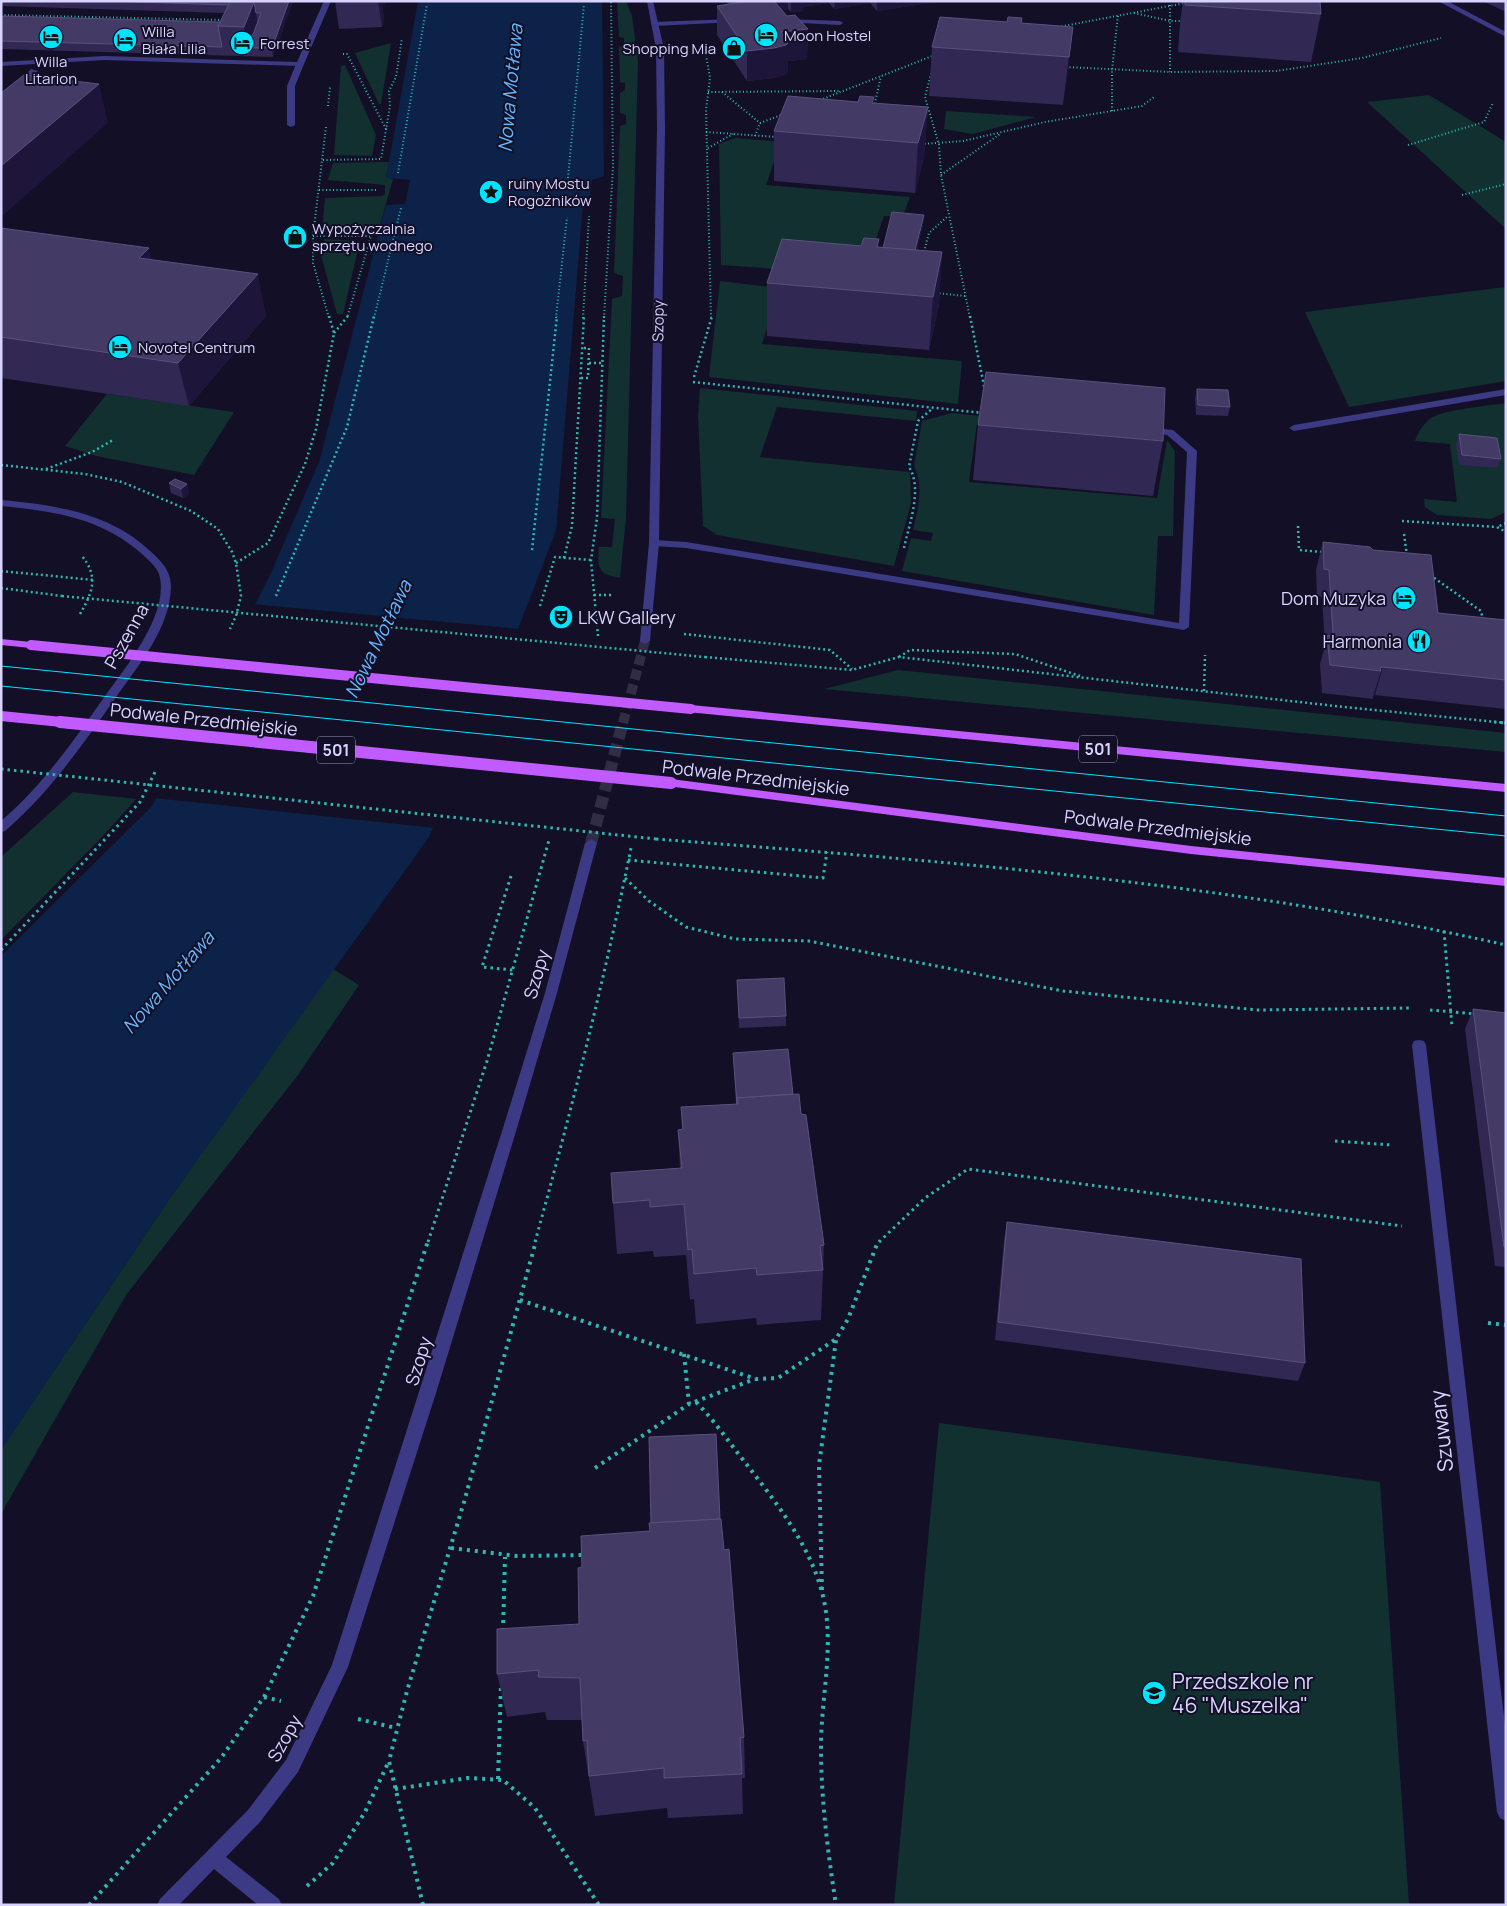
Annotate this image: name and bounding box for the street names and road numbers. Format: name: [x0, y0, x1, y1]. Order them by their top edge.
street label: Szopy: [647, 300, 669, 342]
street label: Pszenna: [98, 599, 154, 673]
street label: Podwale Przedmiejskie: [109, 697, 299, 741]
road number: 501: [317, 736, 355, 764]
road number: 501: [1079, 736, 1117, 762]
street label: Podwale Przedmiejskie: [661, 754, 851, 800]
street label: Podwale Przedmiejskie: [1063, 804, 1253, 850]
street label: Szopy: [518, 946, 555, 1002]
street label: Szopy: [399, 1333, 437, 1389]
street label: Szuwary: [1423, 1389, 1459, 1473]
street label: Szopy: [261, 1710, 307, 1766]

